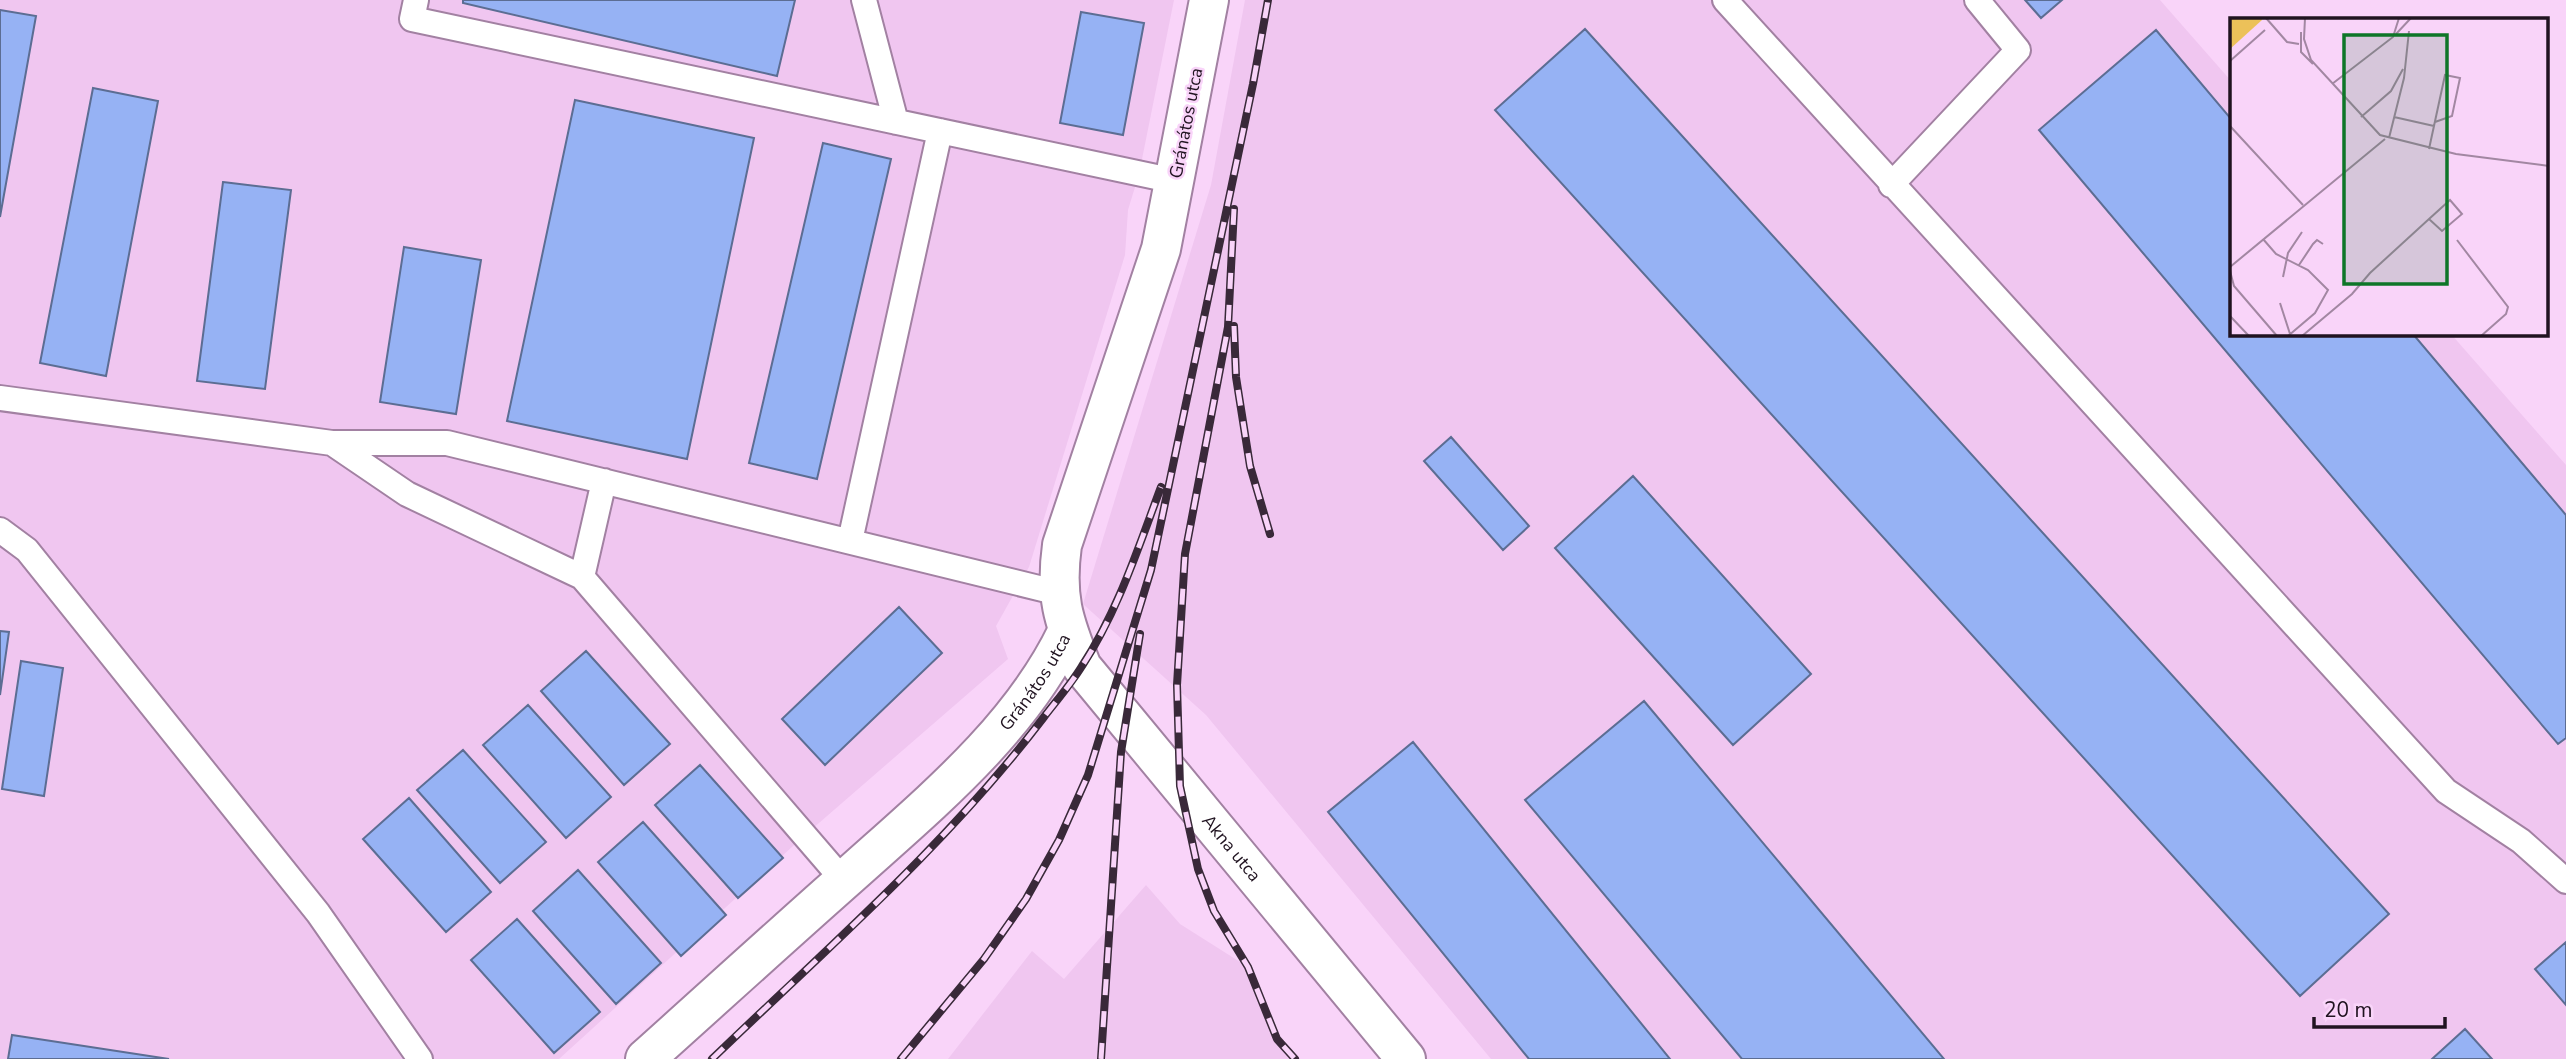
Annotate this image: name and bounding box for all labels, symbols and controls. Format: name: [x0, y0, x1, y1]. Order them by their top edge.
inset map: [2230, 18, 2548, 336]
street label: Gránátos utca: [1164, 66, 1208, 180]
street label: Gránátos utca: [994, 630, 1076, 736]
street label: Akna utca: [1197, 809, 1266, 887]
scale bar: [2314, 986, 2445, 1030]
text: 20 m: [2324, 996, 2373, 1024]

